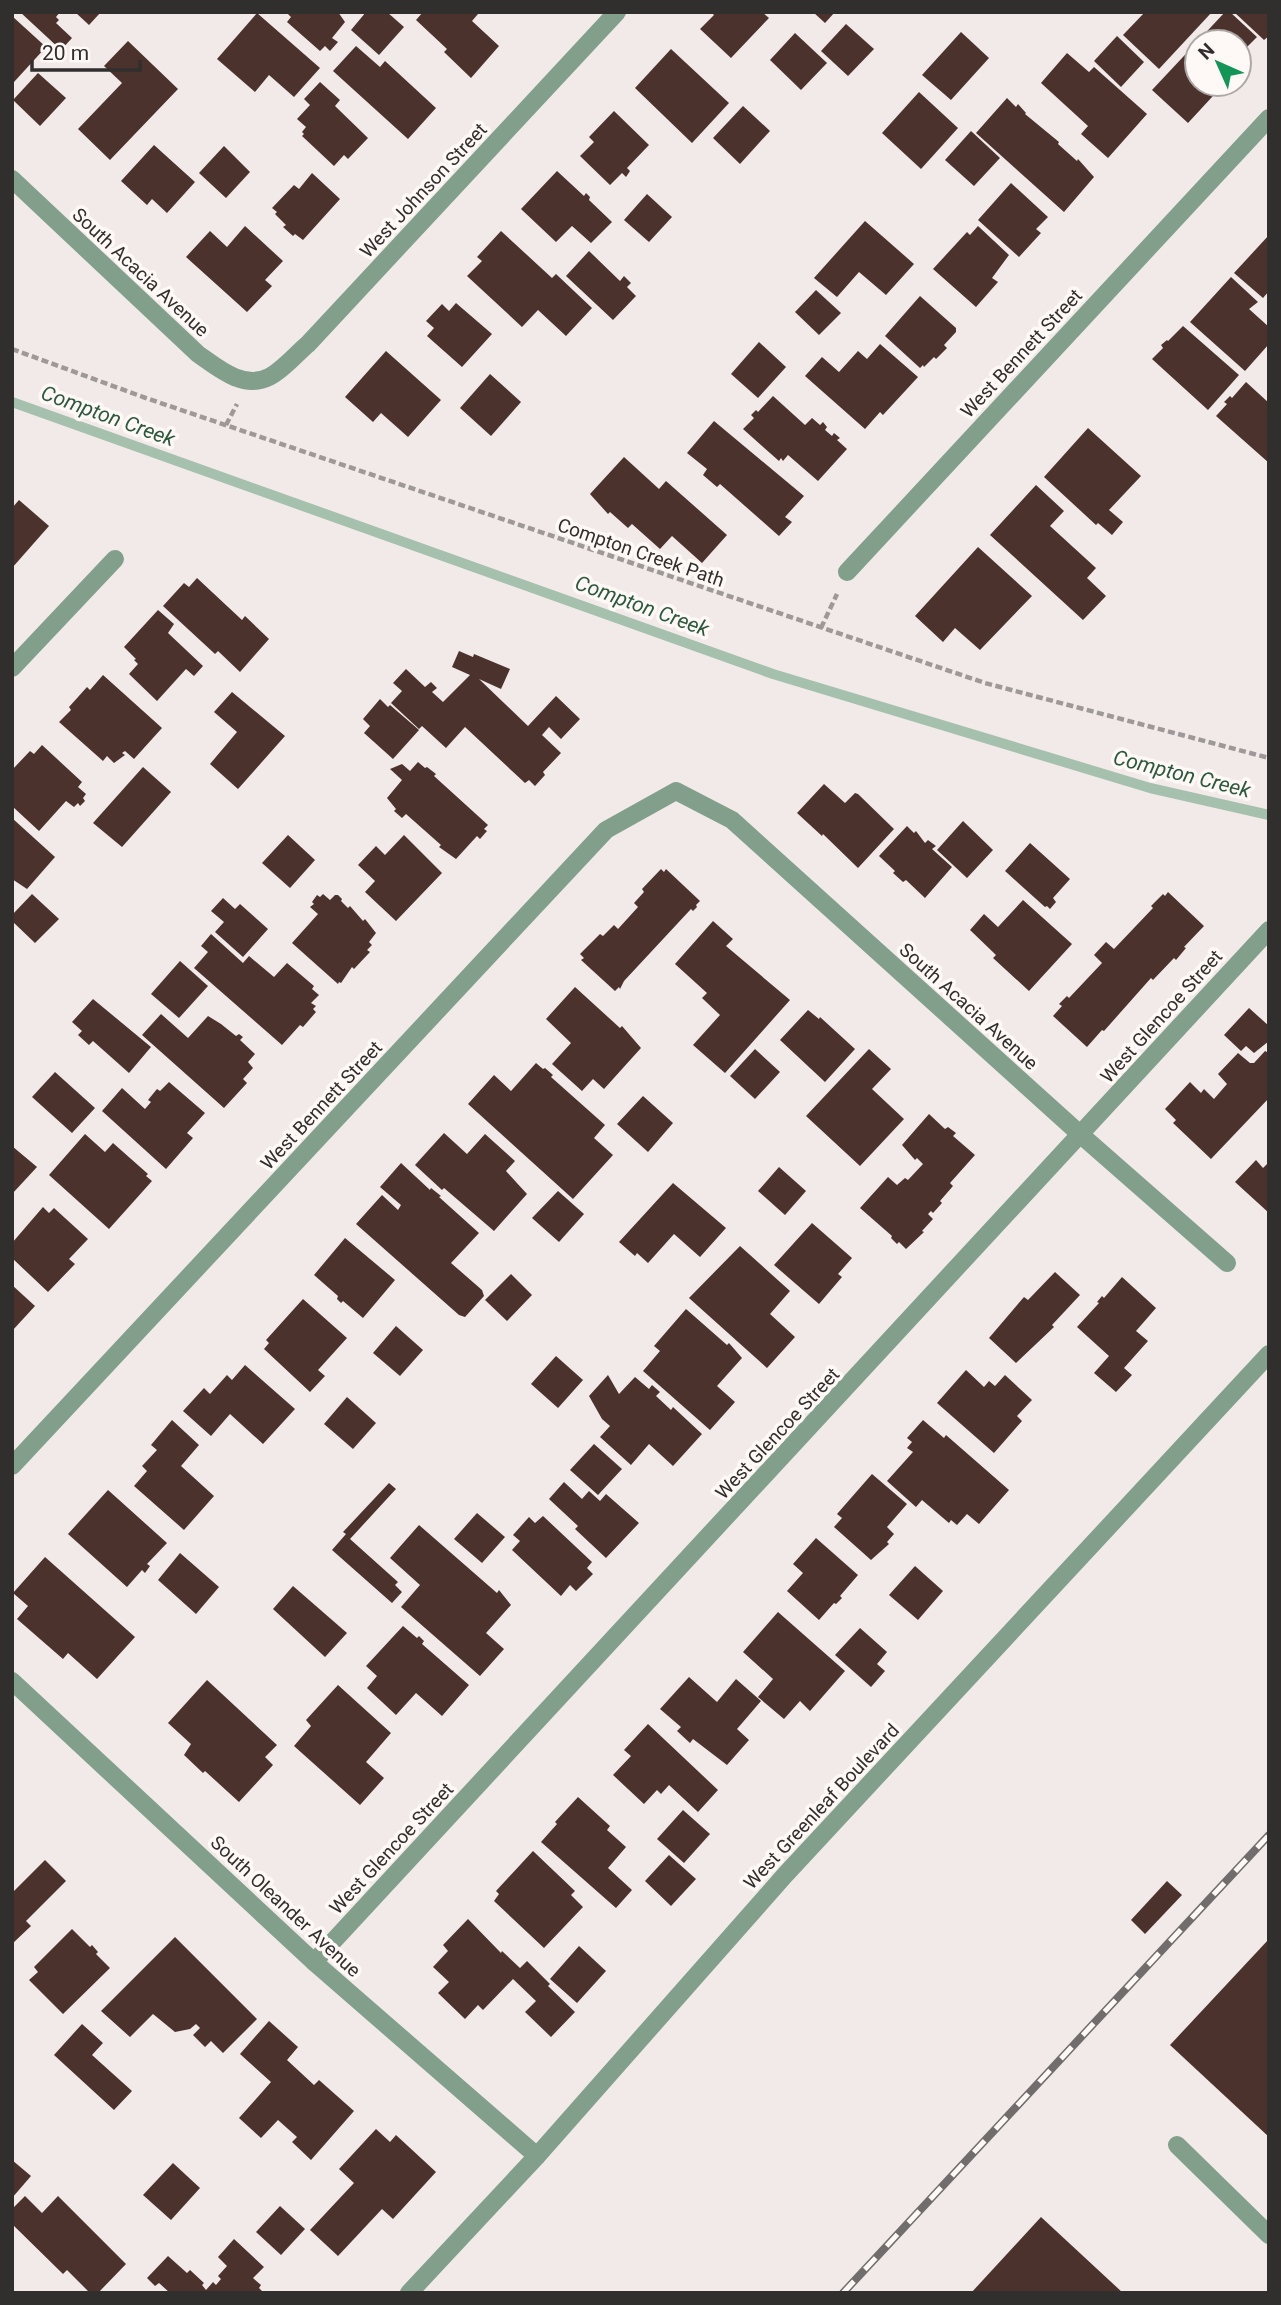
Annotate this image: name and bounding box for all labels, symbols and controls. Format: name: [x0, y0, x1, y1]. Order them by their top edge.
scale bar: [32, 28, 140, 72]
north arrow: [1183, 28, 1253, 98]
text: N: [1193, 38, 1219, 64]
text: 20 m: [42, 41, 89, 65]
street label: West Johnson Street: [355, 118, 492, 262]
street label: South Acacia Avenue: [68, 203, 214, 342]
street label: West Bennett Street: [956, 284, 1087, 422]
water label: Compton Creek: [38, 381, 179, 452]
street label: Compton Creek Path: [555, 513, 727, 592]
water label: Compton Creek: [572, 571, 713, 642]
water label: Compton Creek: [1111, 745, 1254, 803]
street label: South Acacia Avenue: [895, 938, 1043, 1075]
street label: West Glencoe Street: [1096, 945, 1227, 1088]
street label: West Bennett Street: [256, 1036, 387, 1174]
street label: West Glencoe Street: [711, 1363, 844, 1504]
street label: West Greenleaf Boulevard: [739, 1719, 904, 1894]
street label: West Glencoe Street: [325, 1778, 458, 1919]
street label: South Oleander Avenue: [206, 1831, 365, 1982]

